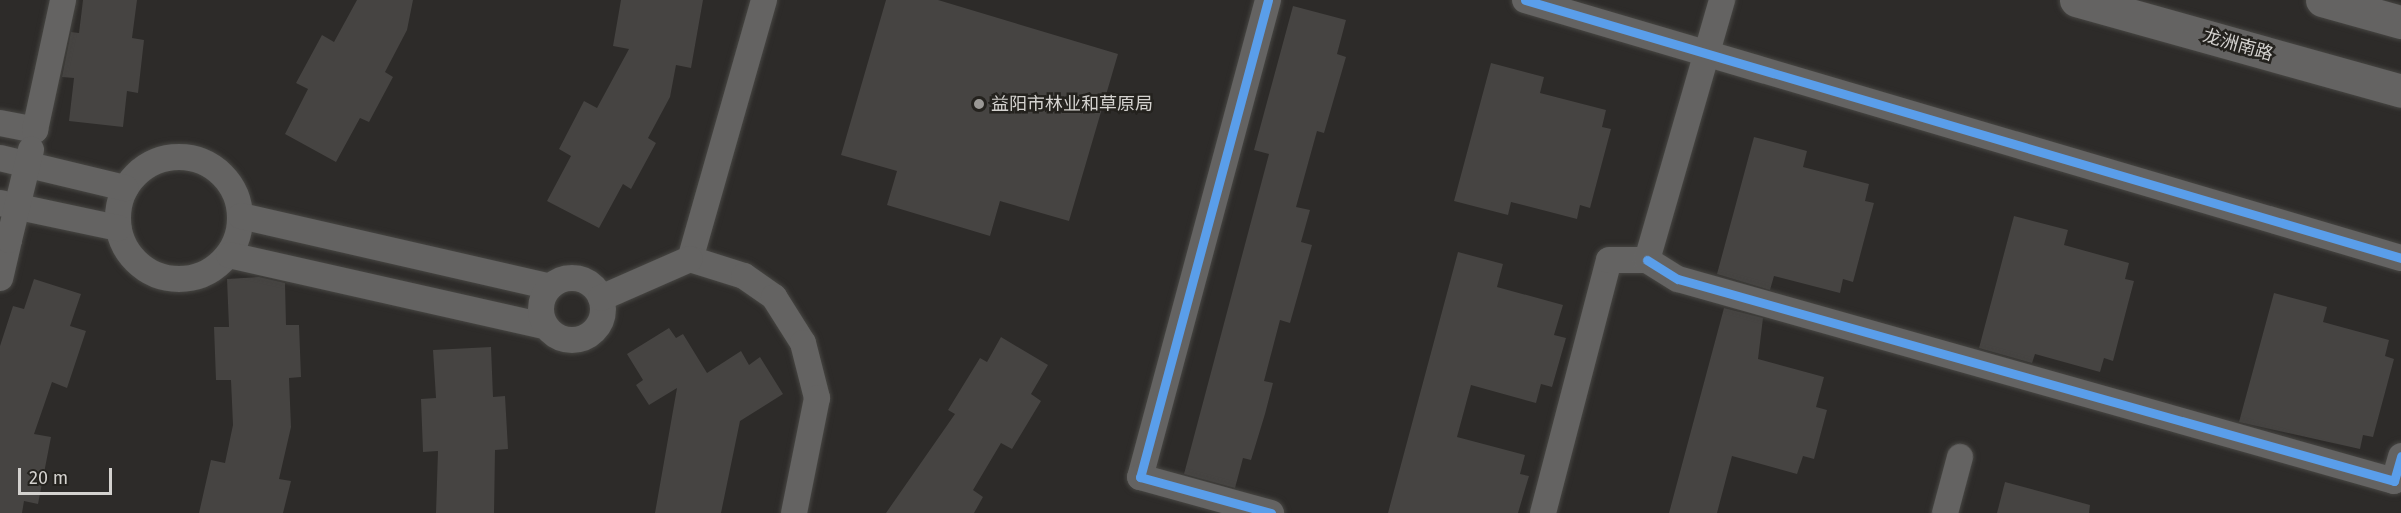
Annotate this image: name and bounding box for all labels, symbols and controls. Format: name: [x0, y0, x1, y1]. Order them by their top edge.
street label: 龙洲南路: [2200, 25, 2276, 65]
place label: 益阳市林业和草原局: [991, 93, 1153, 115]
marker: 益阳市林业和草原局: [972, 97, 986, 111]
scale bar: [21, 456, 116, 494]
text: 20 m: [29, 467, 68, 489]

